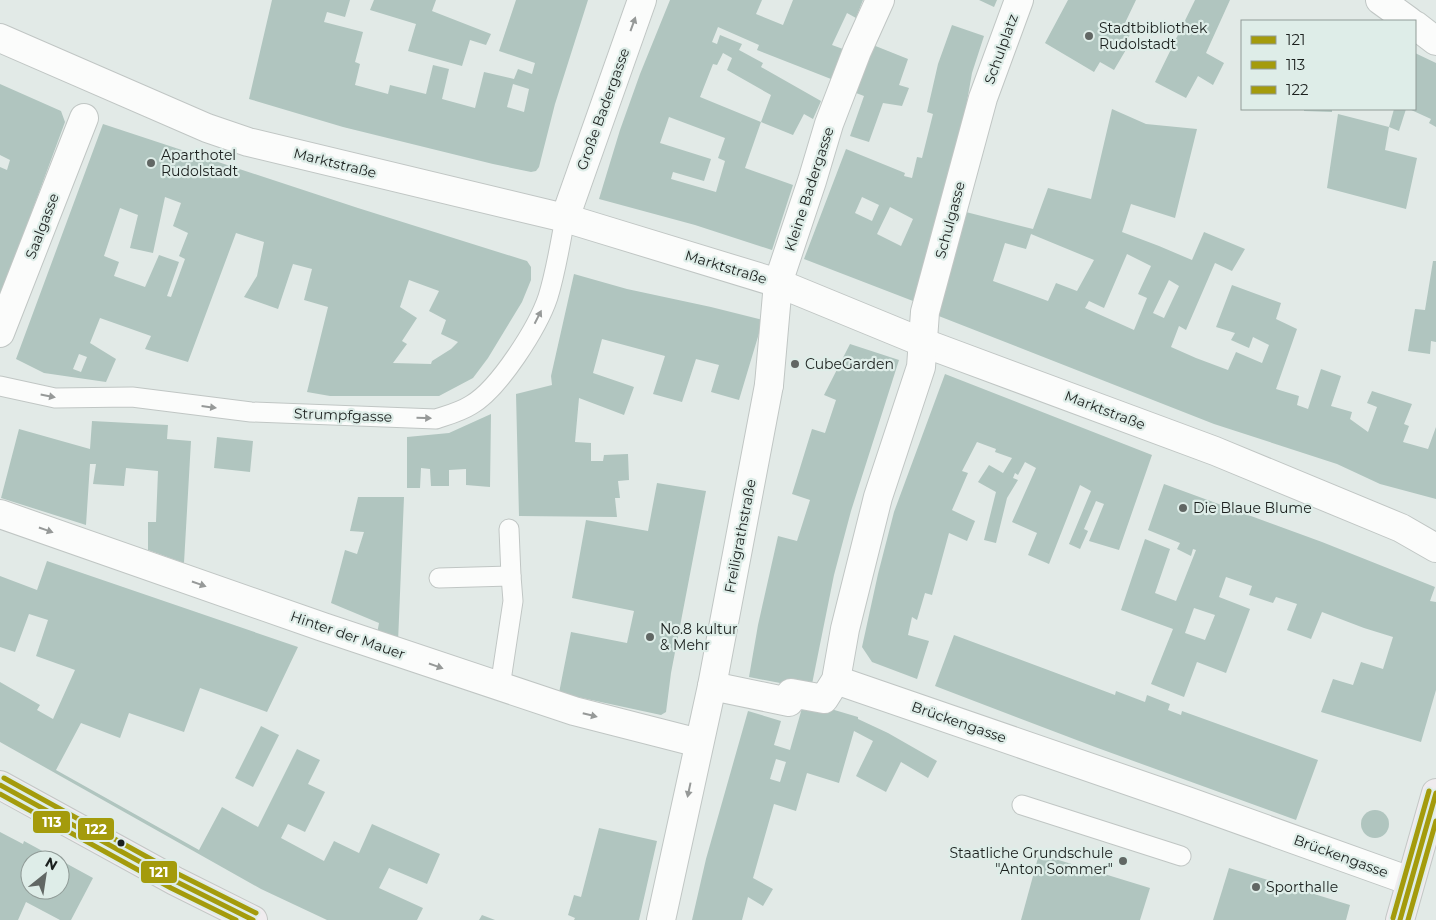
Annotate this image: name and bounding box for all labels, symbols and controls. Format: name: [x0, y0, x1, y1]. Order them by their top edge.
street label: Schulplatz: [980, 11, 1022, 87]
one-way arrow: [630, 16, 637, 31]
place label: Stadtbibliothek Rudolstadt: [1099, 19, 1208, 53]
legend: [1241, 20, 1416, 110]
marker: Stadtbibliothek Rudolstadt: [1083, 30, 1095, 42]
text: 121: [1286, 30, 1305, 49]
street label: Große Badergasse: [573, 45, 633, 173]
text: 113: [1286, 55, 1305, 74]
text: 122: [1286, 80, 1308, 99]
street label: Kleine Badergasse: [780, 125, 838, 253]
street label: Marktstraße: [292, 144, 378, 182]
place label: Aparthotel Rudolstadt: [161, 146, 238, 180]
marker: Aparthotel Rudolstadt: [145, 157, 157, 169]
street label: Schulgasse: [931, 180, 969, 260]
street label: Saalgasse: [21, 191, 63, 261]
street label: Marktstraße: [683, 246, 769, 288]
one-way arrow: [534, 309, 542, 324]
place label: CubeGarden: [805, 355, 894, 373]
marker: CubeGarden: [789, 358, 801, 370]
street label: Marktstraße: [1062, 386, 1148, 434]
one-way arrow: [40, 393, 56, 401]
one-way arrow: [202, 403, 218, 411]
street label: Strumpfgasse: [294, 404, 392, 426]
one-way arrow: [416, 415, 432, 423]
street label: Freiligrathstraße: [720, 478, 760, 594]
place label: Die Blaue Blume: [1193, 499, 1312, 517]
marker: Die Blaue Blume: [1177, 502, 1189, 514]
one-way arrow: [39, 527, 54, 535]
one-way arrow: [192, 581, 207, 588]
street label: Hinter der Mauer: [288, 607, 408, 663]
place label: No.8 kultur & Mehr: [660, 620, 738, 654]
marker: No.8 kultur & Mehr: [644, 631, 656, 643]
one-way arrow: [428, 662, 443, 670]
street label: Brückengasse: [909, 697, 1009, 747]
one-way arrow: [583, 712, 598, 720]
one-way arrow: [685, 783, 693, 798]
line badge: 113: [32, 810, 71, 834]
text: 113: [42, 813, 62, 831]
line badge: 122: [77, 817, 115, 841]
text: 122: [85, 820, 107, 838]
street label: Brückengasse: [1291, 831, 1391, 881]
unlabelled marker: [116, 838, 126, 848]
place label: Staatliche Grundschule "Anton Sommer": [949, 844, 1113, 878]
north arrow: [20, 850, 70, 900]
text: N: [42, 853, 61, 874]
marker: Staatliche Grundschule "Anton Sommer": [1117, 855, 1129, 867]
line badge: 121: [140, 860, 178, 884]
text: 121: [149, 863, 169, 881]
place label: Sporthalle: [1266, 878, 1338, 896]
marker: Sporthalle: [1250, 881, 1262, 893]

